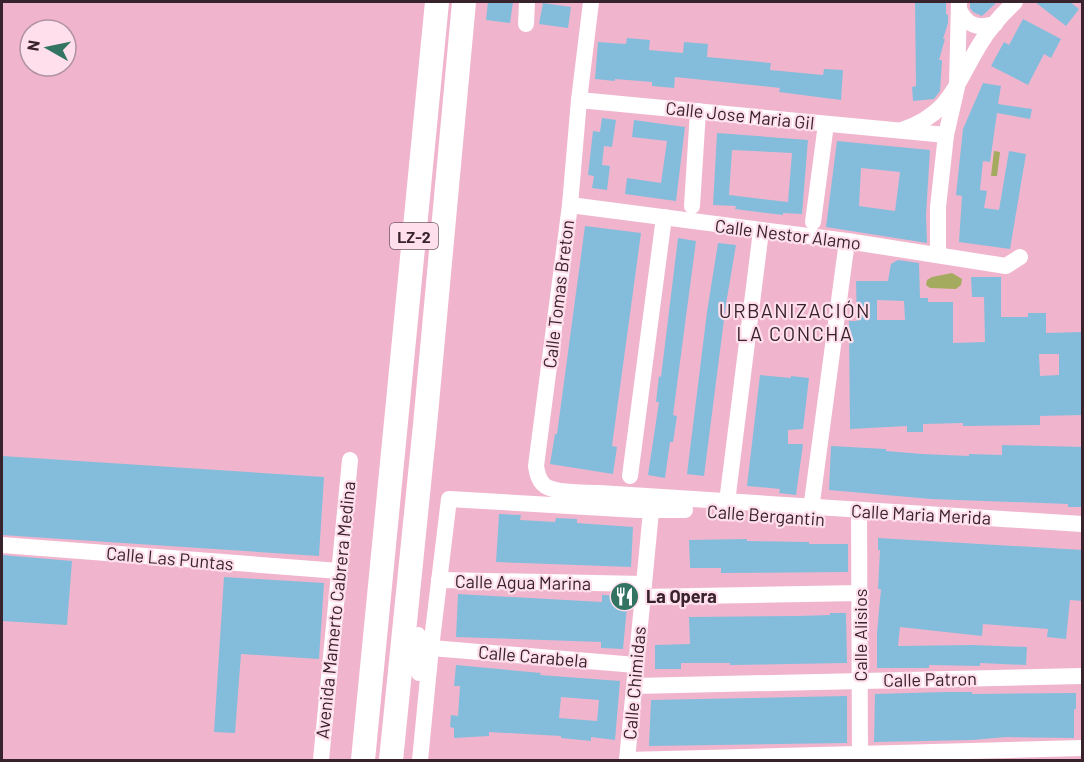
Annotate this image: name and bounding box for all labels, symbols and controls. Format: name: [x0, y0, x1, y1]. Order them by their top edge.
north arrow: [18, 18, 78, 78]
text: N: [22, 39, 43, 52]
street label: Calle Jose Maria Gil: [665, 96, 815, 134]
street label: Calle Nestor Alamo: [714, 214, 862, 254]
street label: Calle Tomas Breton: [538, 218, 578, 370]
road number: LZ-2: [390, 223, 438, 249]
district label: URBANIZACIÓN LA CONCHA: [719, 298, 871, 345]
street label: Avenida Mamerto Cabrera Medina: [311, 480, 359, 740]
street label: Calle Maria Merida: [850, 499, 992, 529]
street label: Calle Bergantin: [706, 500, 826, 530]
street label: Calle Las Puntas: [105, 541, 235, 575]
street label: Calle Agua Marina: [455, 570, 591, 594]
restaurant icon: La Opera: [609, 580, 641, 612]
place label: La Opera: [646, 585, 717, 607]
street label: Calle Alisios: [849, 589, 871, 681]
street label: Calle Chimidas: [618, 625, 650, 741]
street label: Calle Carabela: [477, 640, 589, 672]
street label: Calle Patron: [883, 667, 977, 691]

